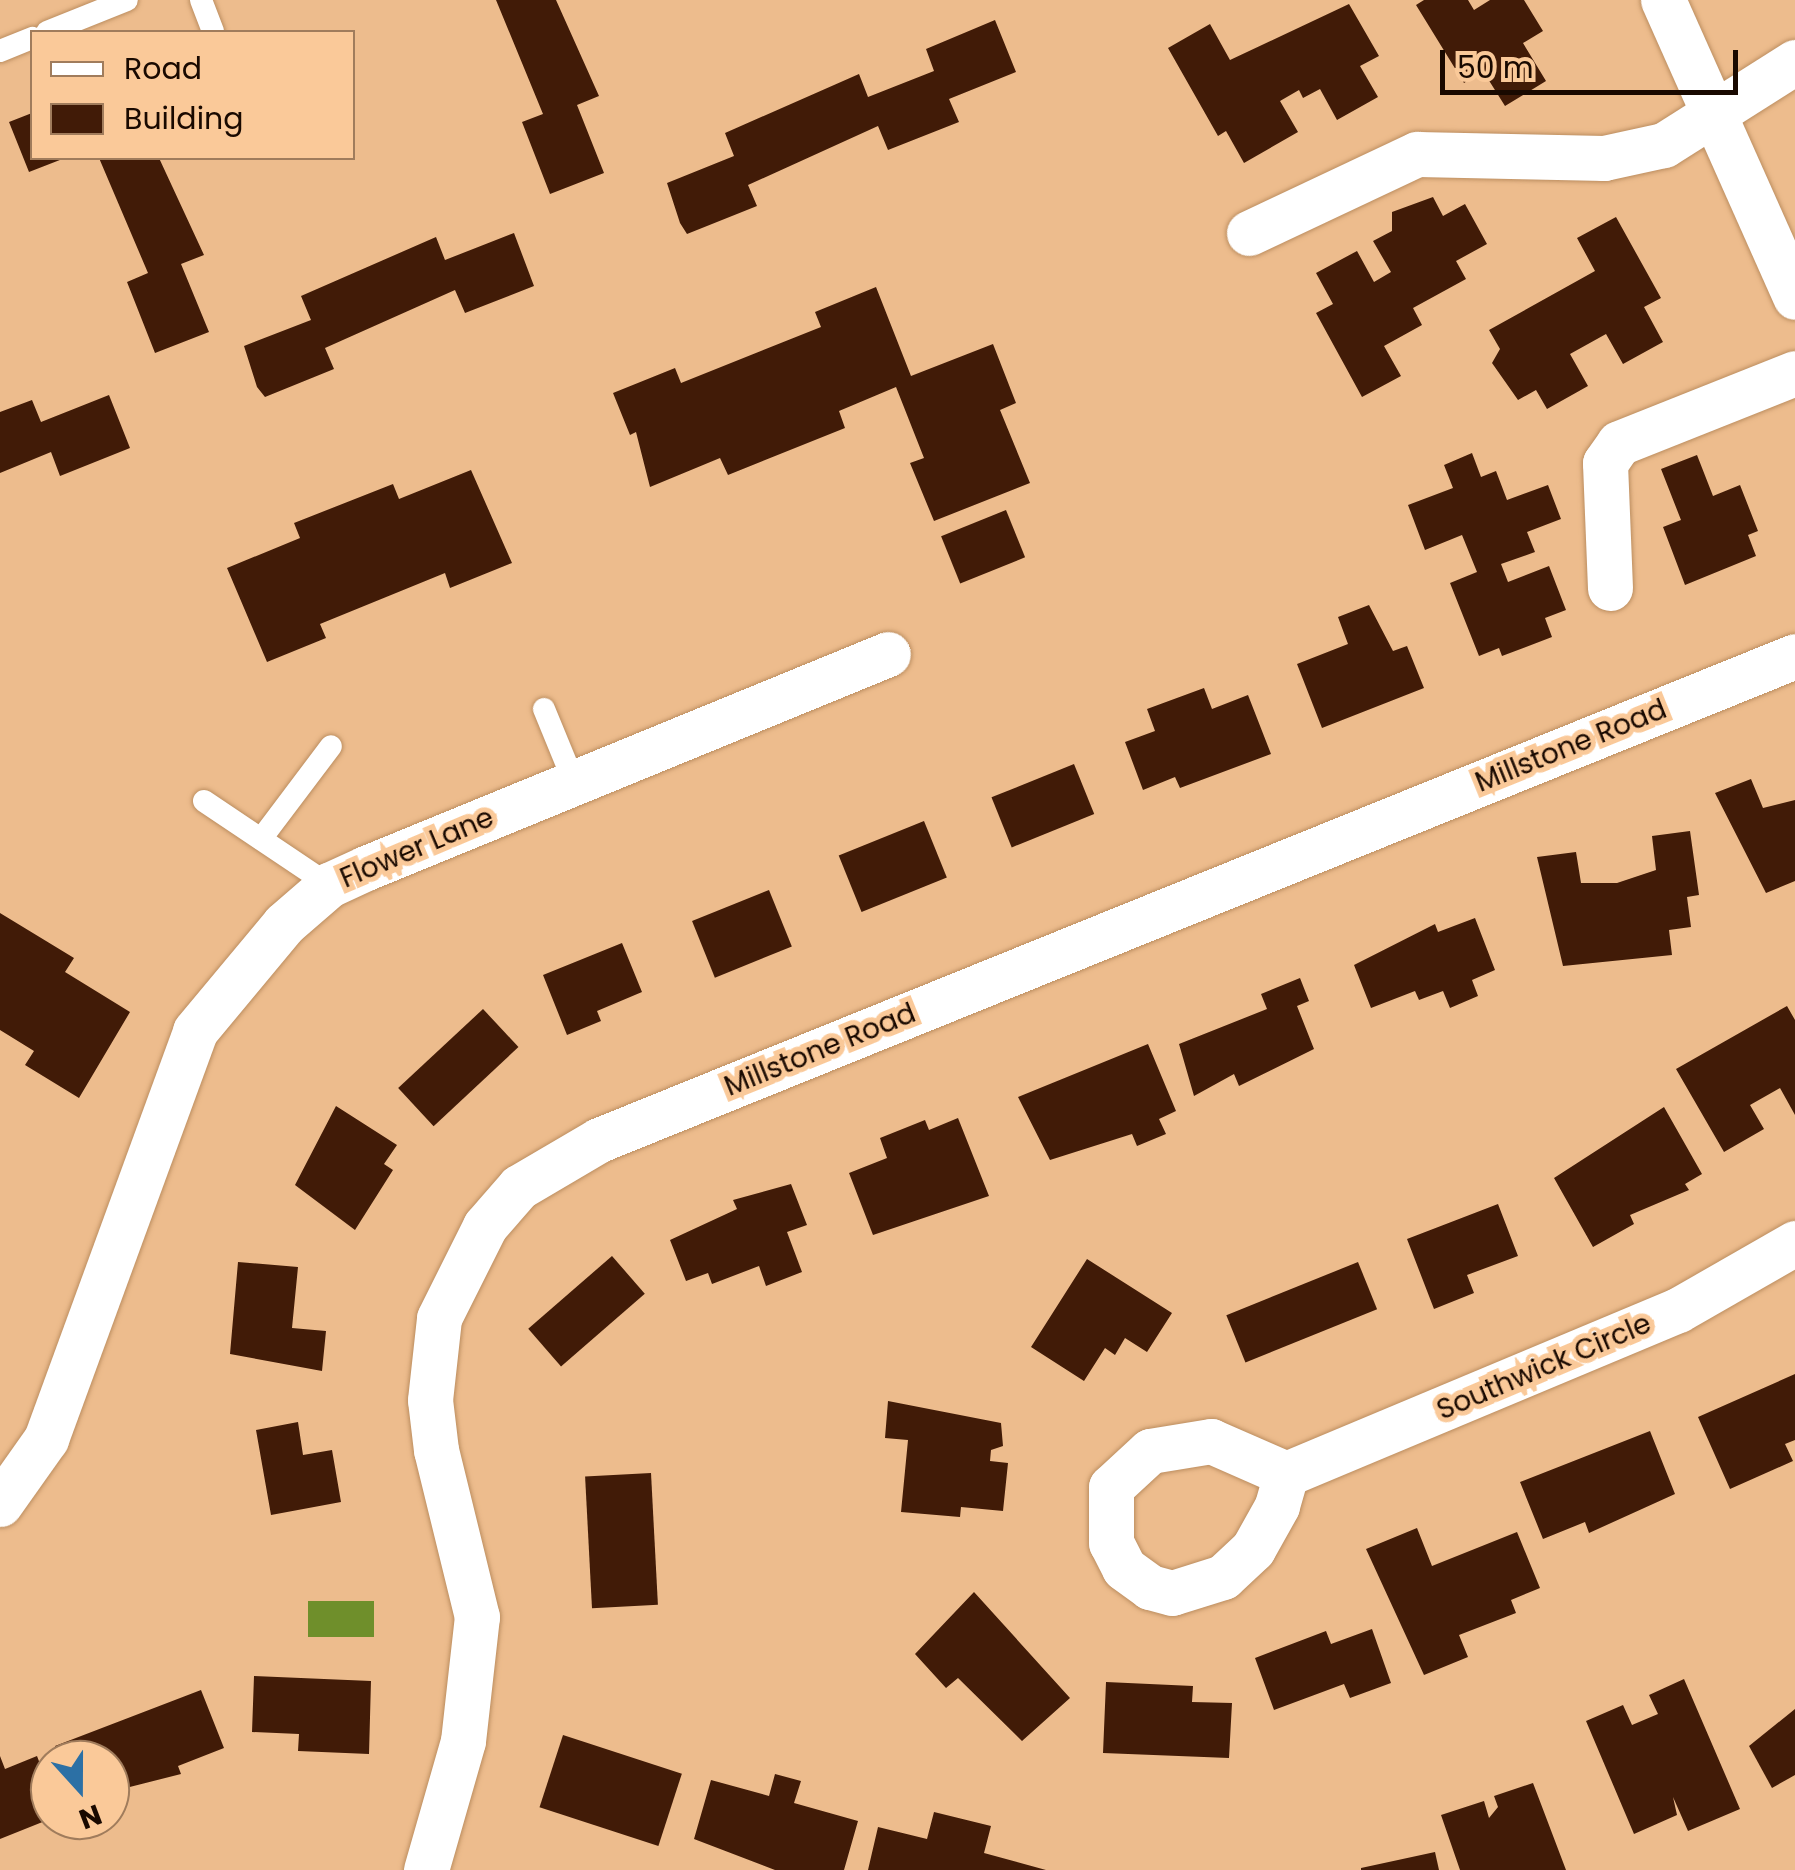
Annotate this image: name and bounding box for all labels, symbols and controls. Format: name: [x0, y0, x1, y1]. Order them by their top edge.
legend: [30, 30, 355, 160]
scale bar: [1445, 30, 1742, 92]
text: 50 m: [1457, 46, 1534, 89]
text: Road: [124, 47, 202, 90]
text: Building: [124, 97, 244, 140]
street label: Millstone Road: [1471, 692, 1671, 800]
street label: Flower Lane: [335, 801, 499, 895]
street label: Millstone Road: [720, 996, 920, 1104]
street label: Southwick Circle: [1432, 1307, 1656, 1427]
north arrow: [30, 1740, 130, 1840]
text: N: [73, 1795, 107, 1839]

